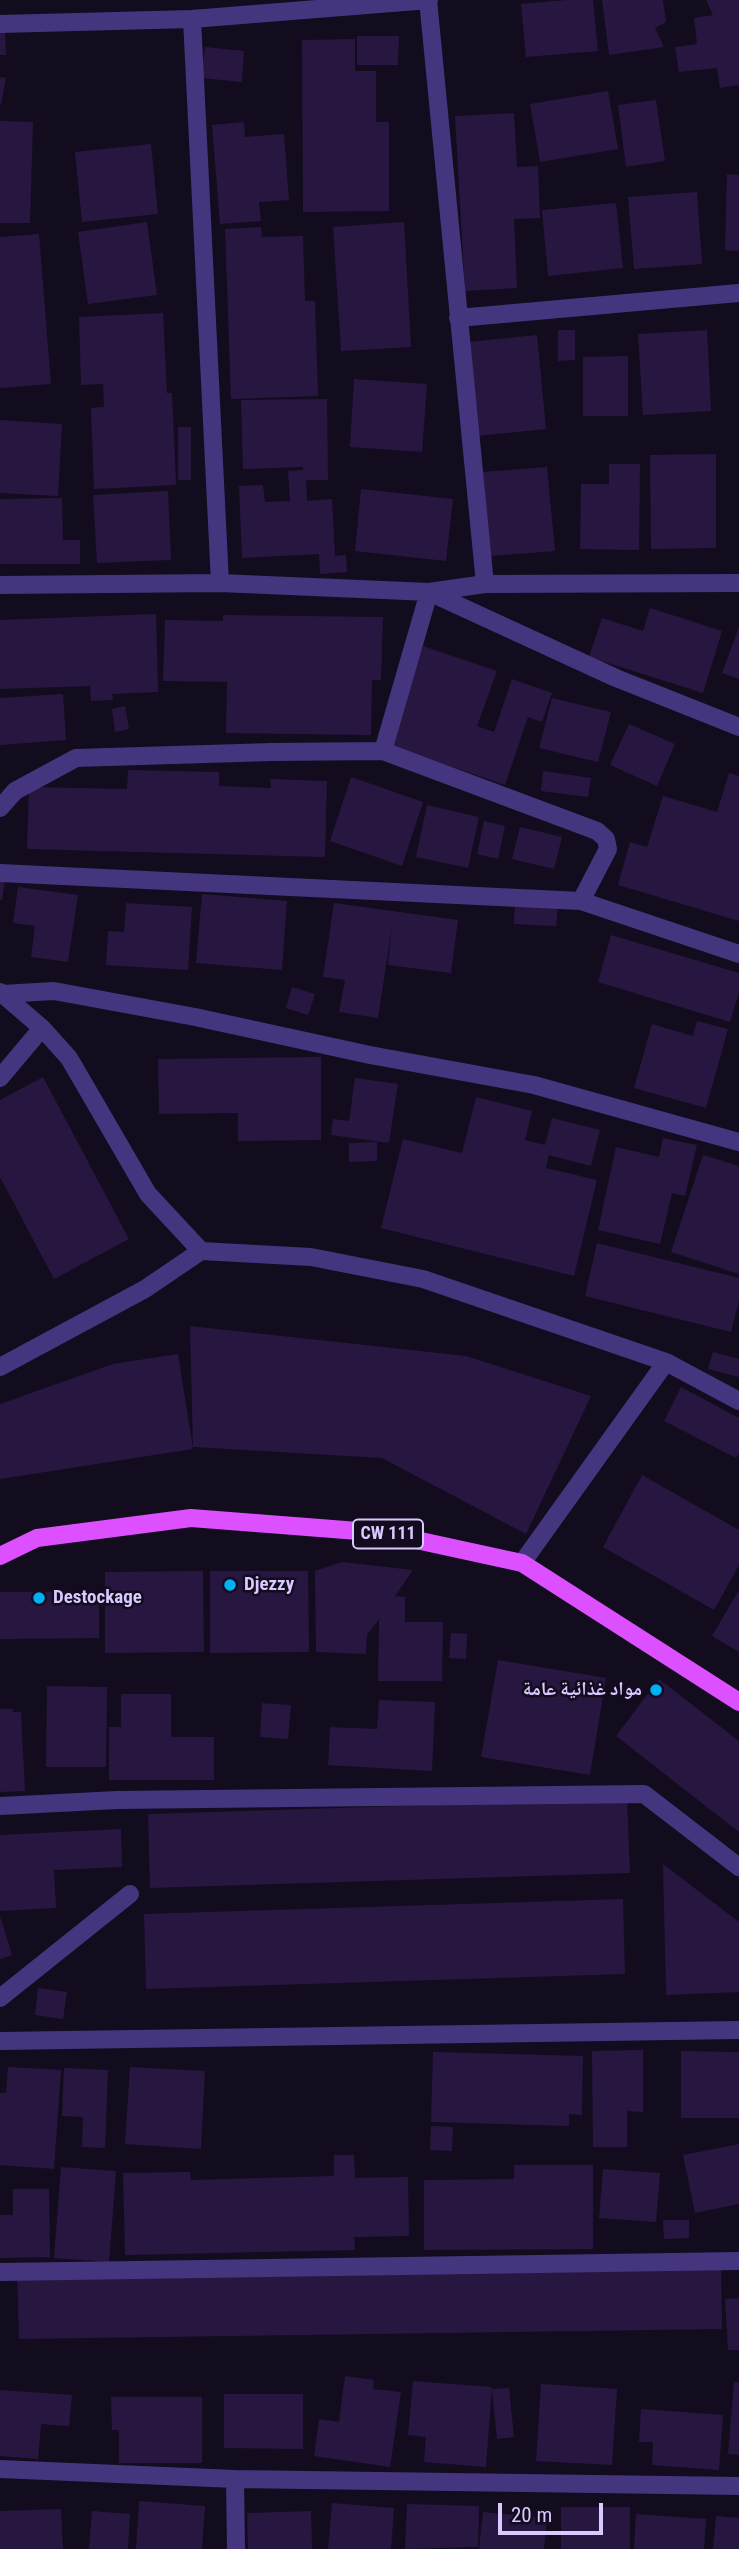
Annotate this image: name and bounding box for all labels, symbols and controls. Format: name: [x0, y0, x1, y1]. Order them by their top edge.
road number: CW 111: [353, 1520, 423, 1548]
place label: Djezzy: [244, 1574, 294, 1596]
marker: Djezzy: [222, 1577, 238, 1593]
place label: Destockage: [53, 1587, 142, 1609]
marker: Destockage: [31, 1590, 47, 1606]
place label: مواد غذائية عامة: [523, 1679, 642, 1701]
marker: مواد غذائية عامة: [648, 1682, 664, 1698]
scale bar: [501, 2490, 606, 2534]
text: 20 m: [511, 2503, 552, 2527]

